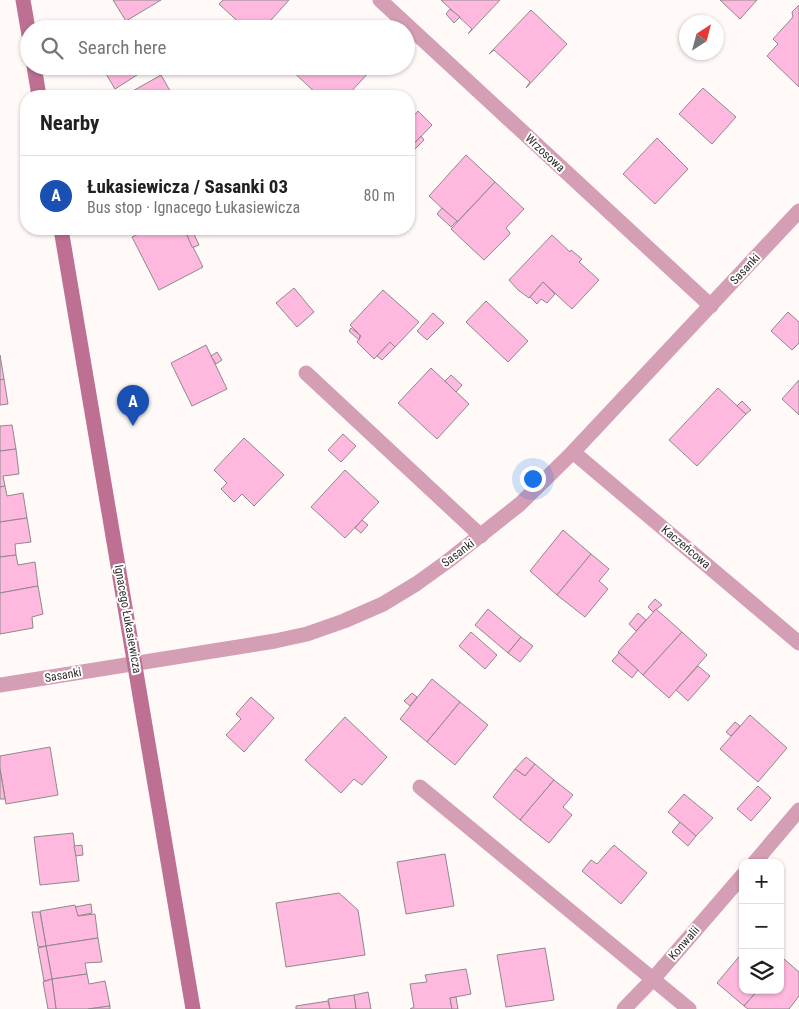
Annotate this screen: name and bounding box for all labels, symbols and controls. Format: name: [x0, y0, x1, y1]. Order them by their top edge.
north arrow: [679, 15, 724, 60]
search box: [20, 20, 415, 75]
icon: search: [38, 34, 66, 62]
text: Search here: [78, 36, 166, 59]
text: Nearby: [40, 111, 99, 135]
street label: Wrzosowa: [522, 131, 568, 175]
text: Łukasiewicza / Sasanki 03: [87, 175, 288, 198]
text: A: [51, 186, 61, 205]
text: 80 m: [363, 186, 395, 205]
text: Bus stop · Ignacego Łukasiewicza: [87, 198, 300, 217]
street label: Sasanki: [727, 251, 763, 287]
pin: A: [117, 385, 149, 426]
your location: [520, 466, 546, 492]
street label: Kaczeńcowa: [659, 522, 714, 572]
street label: Sasanki: [439, 536, 477, 570]
street label: Ignacego Łukasiewicza: [112, 564, 144, 675]
street label: Sasanki: [43, 665, 83, 685]
map controls: [739, 859, 784, 994]
button: +: [739, 859, 784, 904]
button: −: [739, 904, 784, 949]
street label: Konwalii: [666, 923, 702, 963]
button: layers: [739, 949, 784, 994]

